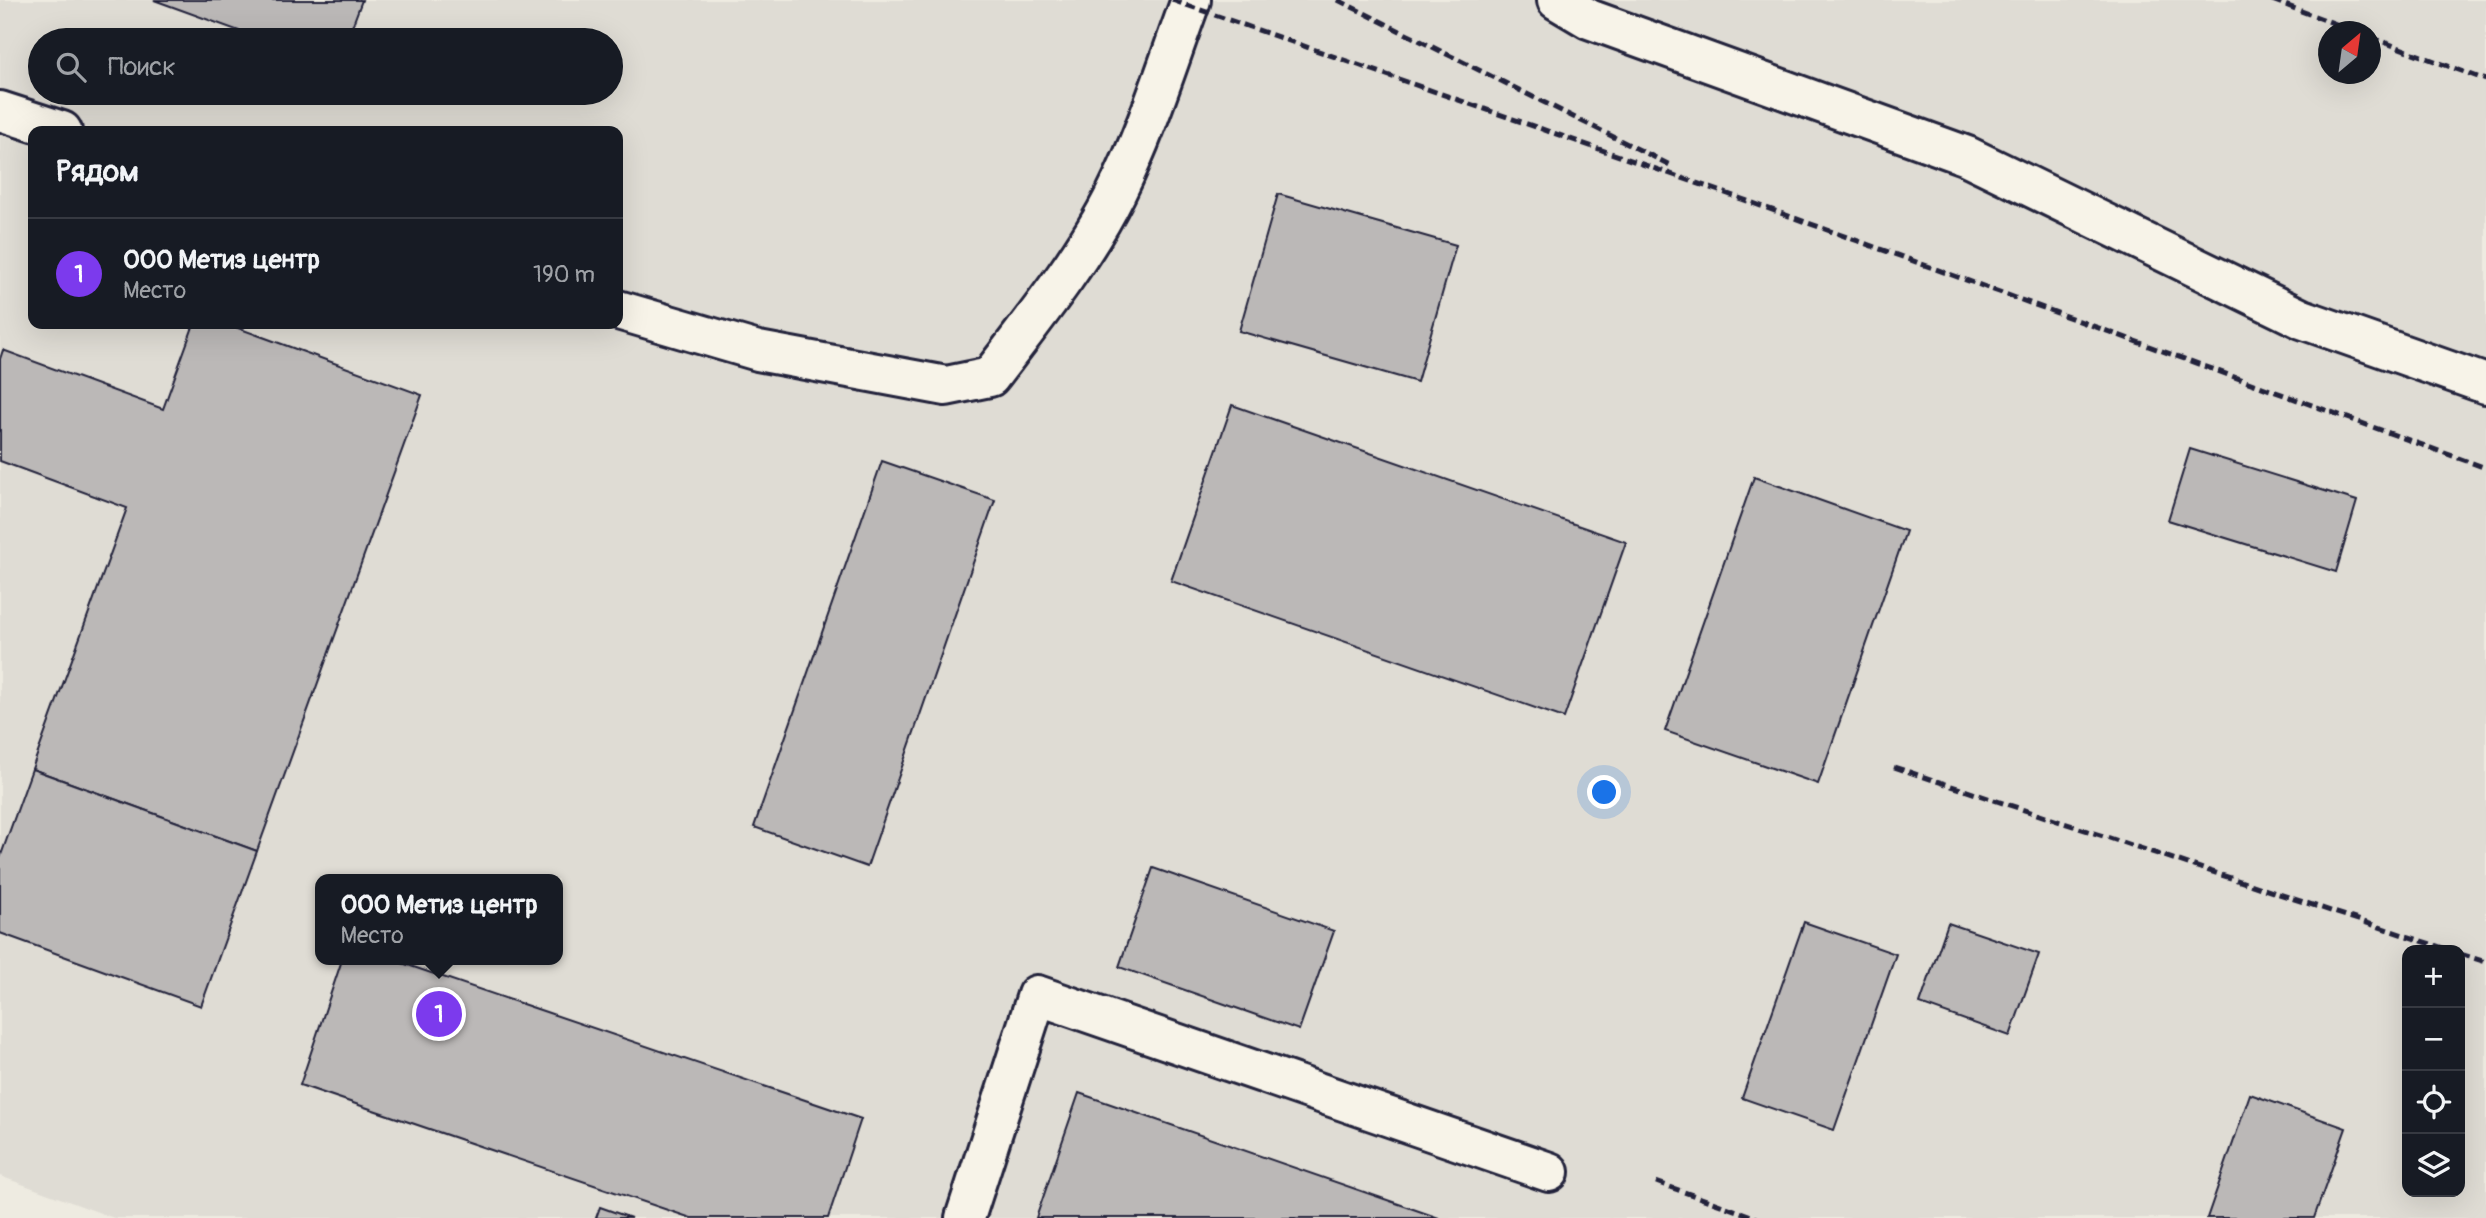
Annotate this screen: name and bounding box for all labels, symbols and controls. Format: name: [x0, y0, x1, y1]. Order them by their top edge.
north arrow: [2318, 21, 2381, 84]
search box: [28, 28, 623, 105]
icon: search: [52, 48, 90, 86]
text: Поиск: [108, 51, 176, 83]
text: Рядом: [56, 153, 139, 190]
text: ООО Метиз центр: [123, 244, 320, 276]
text: 1: [75, 260, 84, 289]
text: 190 m: [533, 260, 595, 289]
text: Место: [123, 276, 186, 305]
your location: [1587, 775, 1621, 809]
popup: [315, 874, 563, 965]
text: ООО Метиз центр: [341, 889, 537, 921]
text: Место: [341, 921, 404, 950]
map controls: [2402, 945, 2465, 1197]
button: +: [2402, 945, 2465, 1008]
pin: 1: [416, 988, 462, 1040]
button: −: [2402, 1008, 2465, 1071]
button: locate: [2402, 1071, 2465, 1134]
button: layers: [2402, 1134, 2465, 1197]

